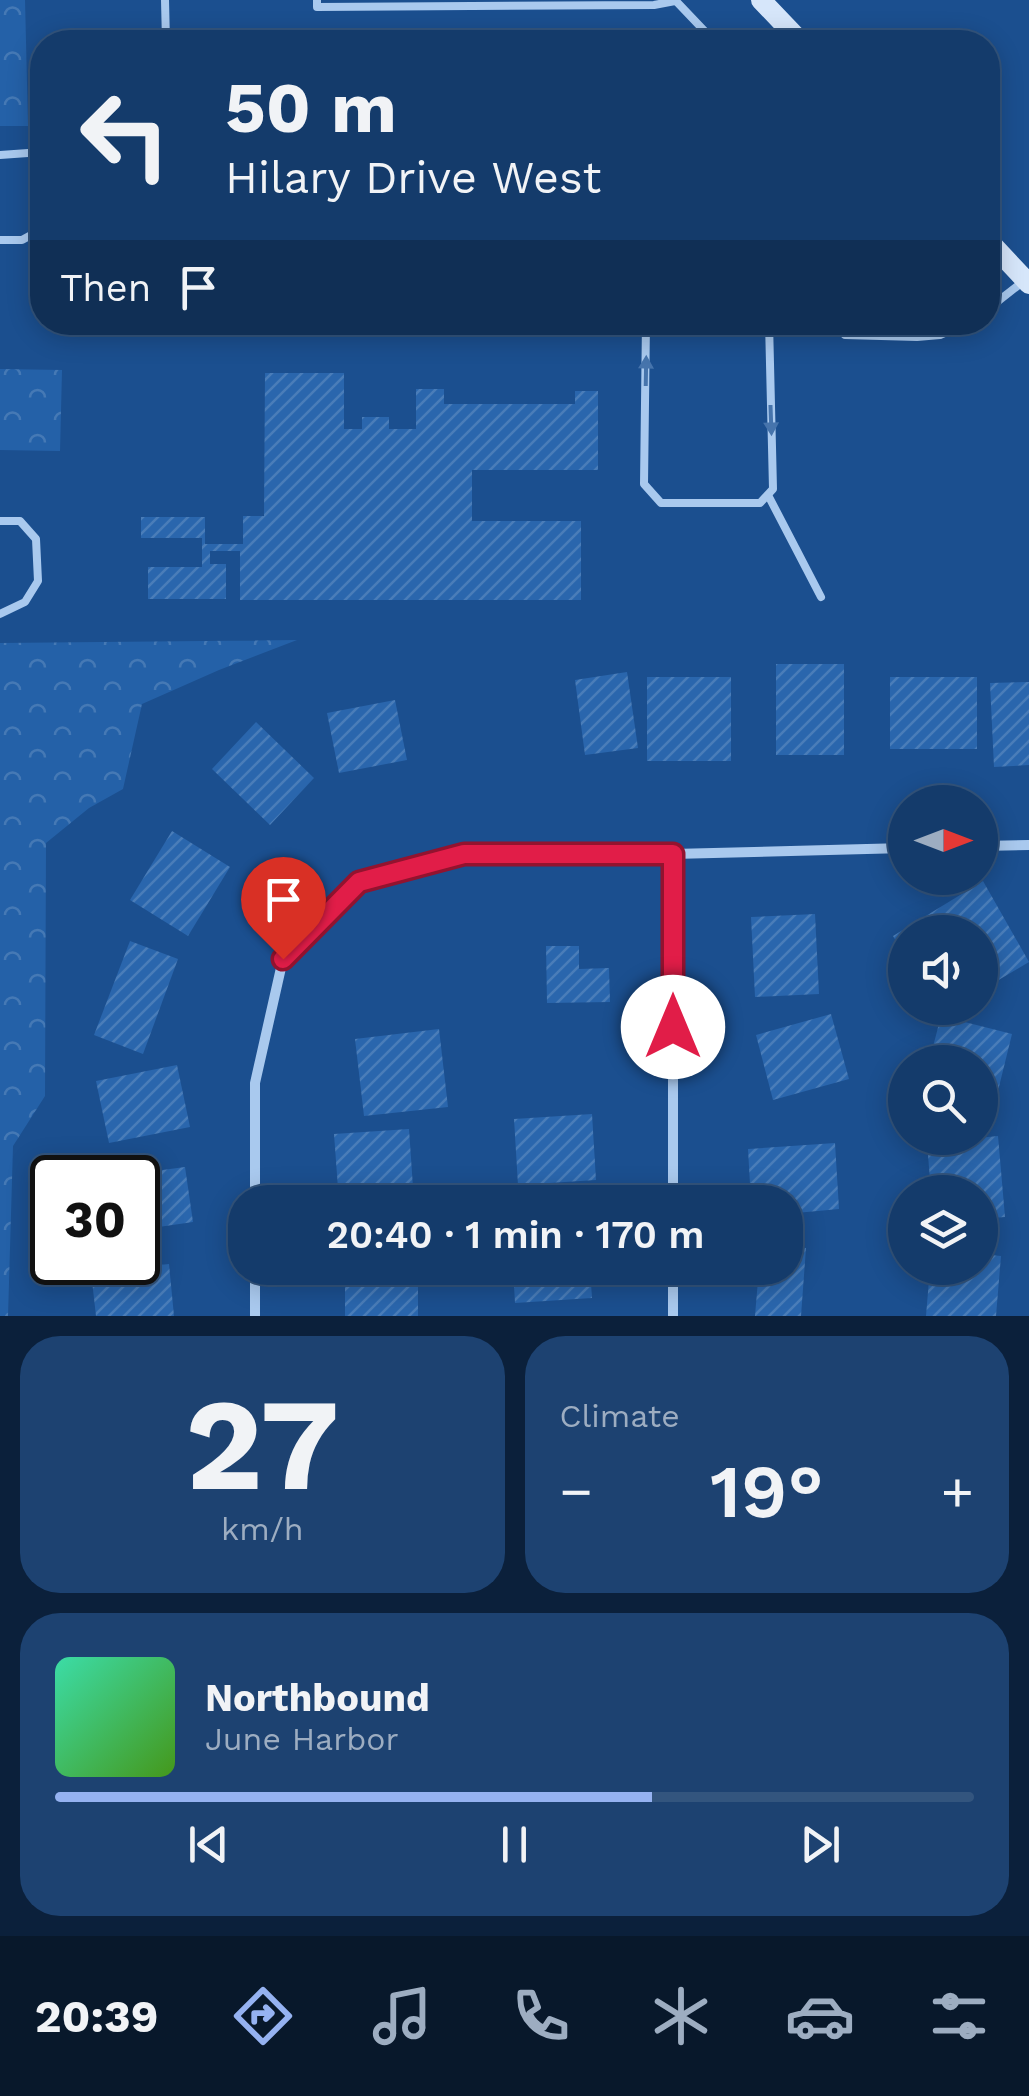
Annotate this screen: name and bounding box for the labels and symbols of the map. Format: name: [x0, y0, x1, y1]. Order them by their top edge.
one-way arrow: [638, 355, 654, 387]
one-way arrow: [764, 404, 780, 436]
north arrow: [888, 785, 998, 895]
pin: [241, 857, 326, 960]
position arrow: [621, 975, 725, 1079]
speed limit sign: 30: [30, 1155, 160, 1285]

